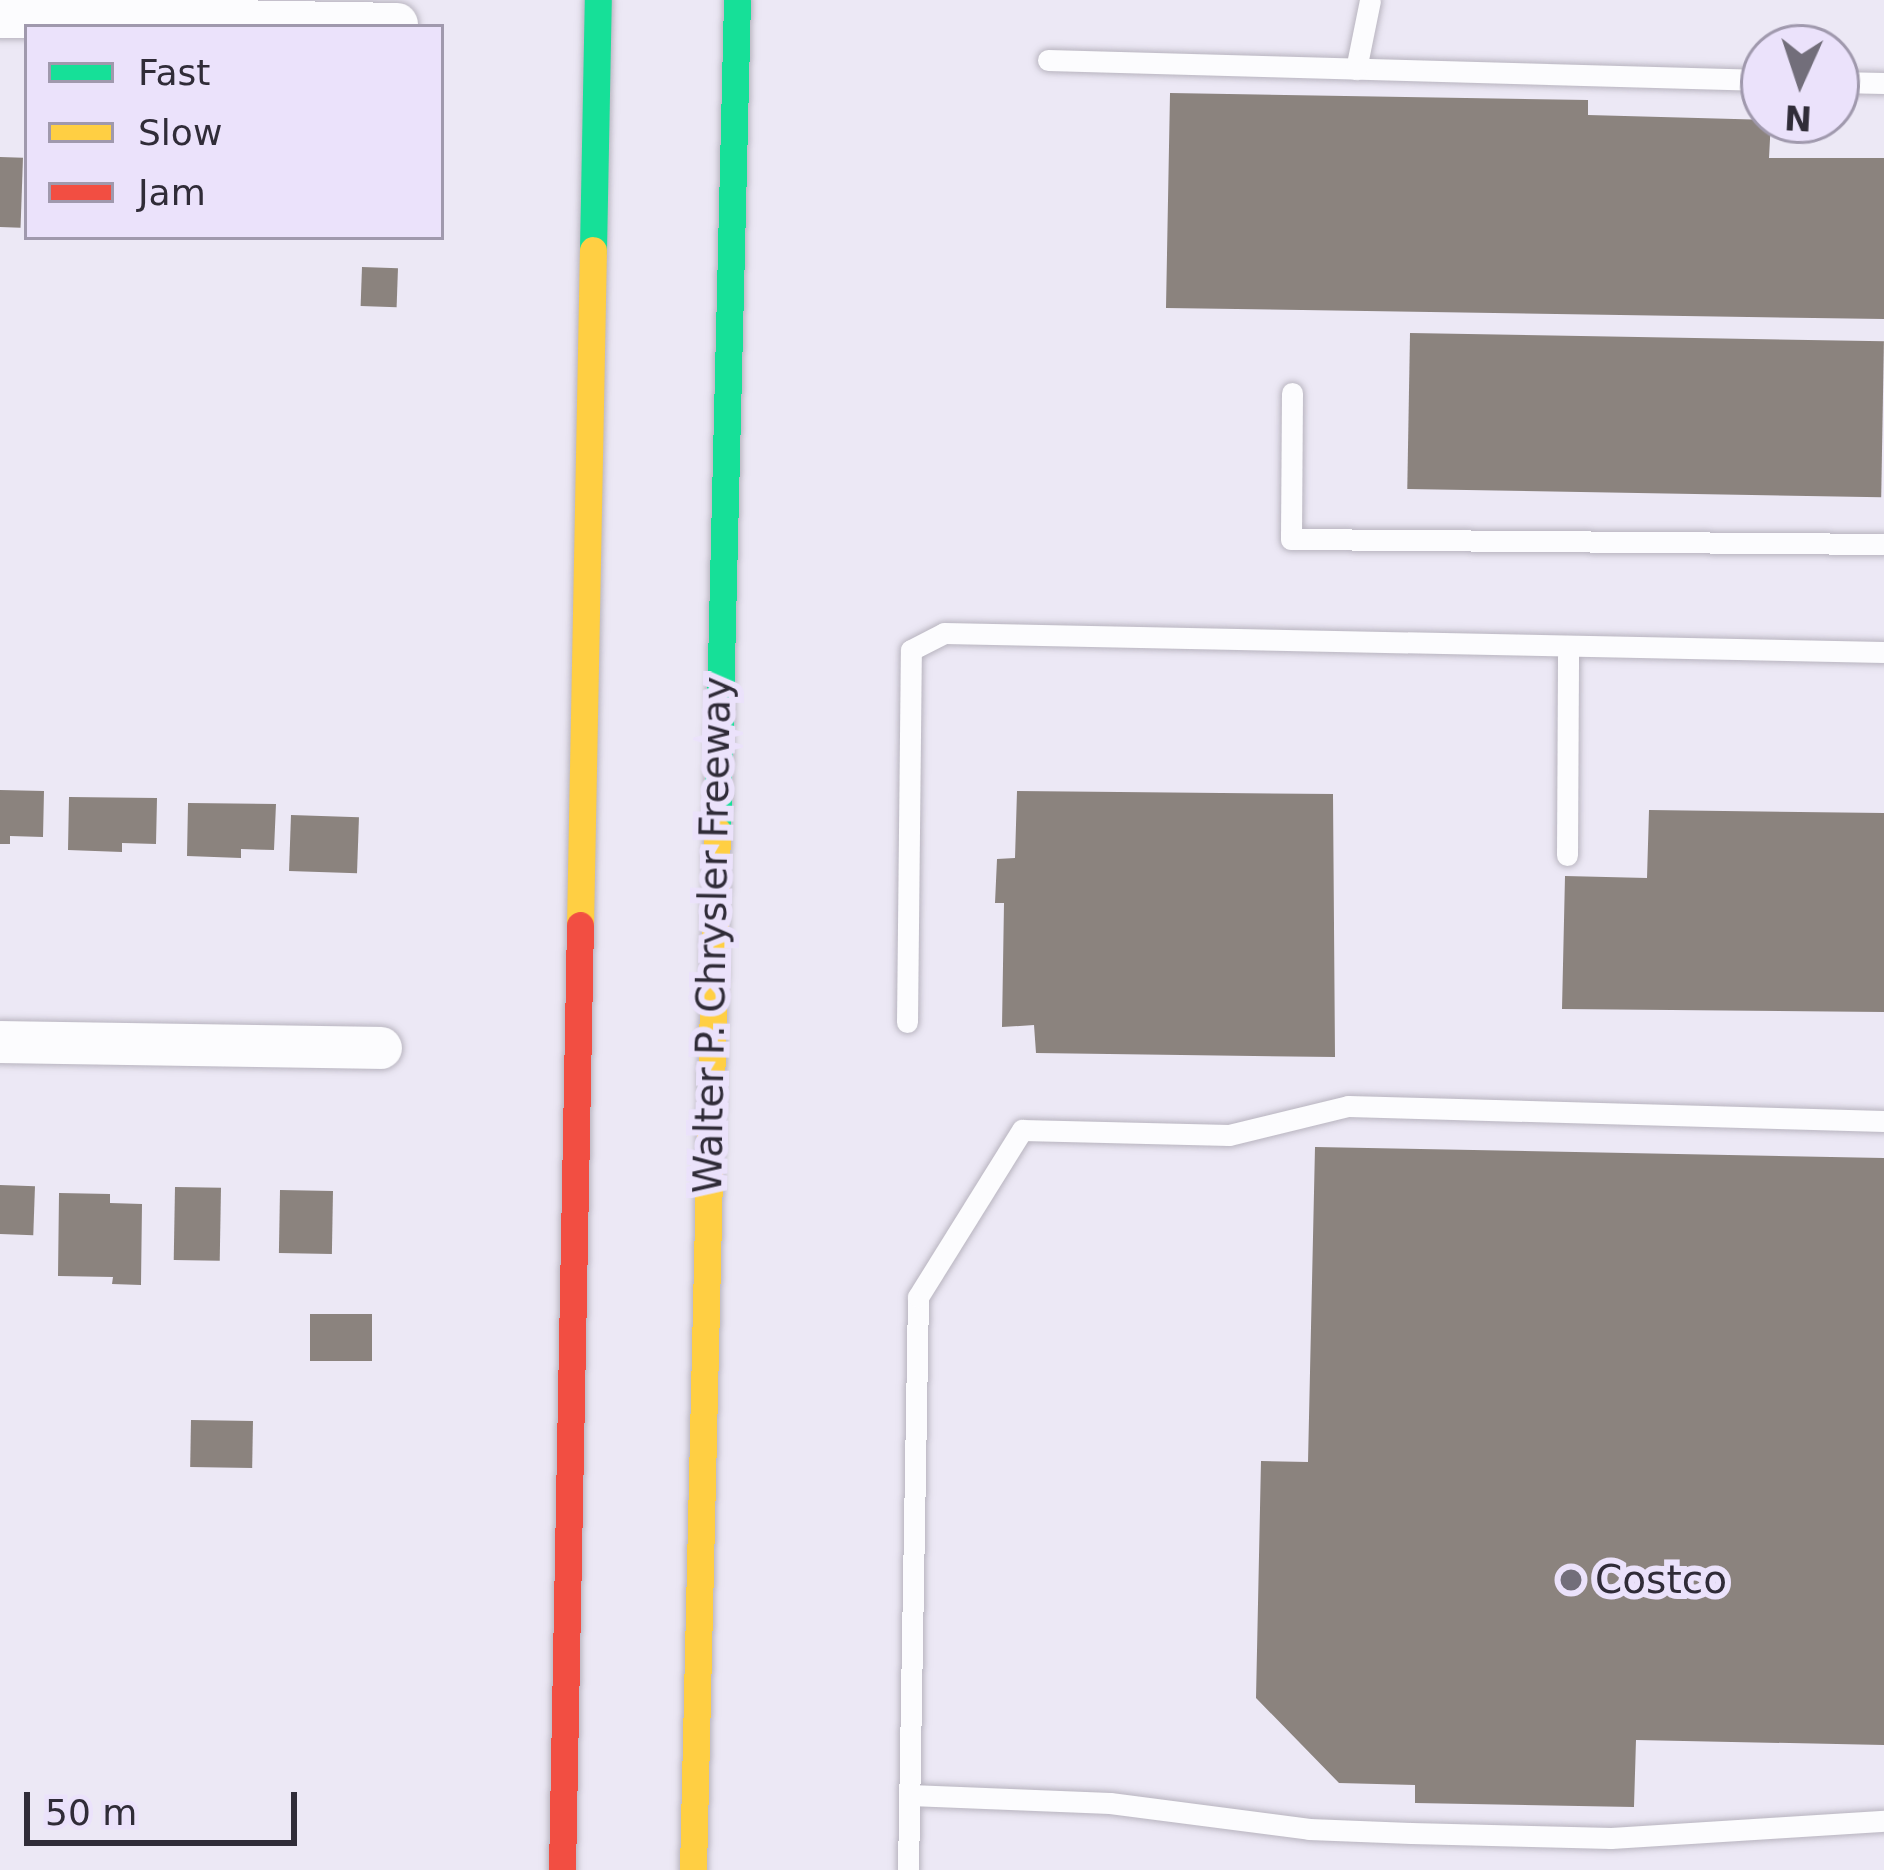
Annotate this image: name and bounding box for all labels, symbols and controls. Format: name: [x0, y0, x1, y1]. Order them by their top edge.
legend: [24, 24, 444, 240]
north arrow: [1740, 24, 1860, 144]
text: Fast: [138, 52, 210, 93]
text: N: [1783, 97, 1813, 138]
text: Slow: [138, 112, 222, 153]
text: Jam: [138, 172, 206, 213]
street label: Walter P. Chrysler Freeway: [685, 676, 741, 1194]
place label: Costco: [1595, 1557, 1727, 1603]
marker: Costco: [1558, 1567, 1584, 1593]
scale bar: [30, 1768, 303, 1842]
text: 50 m: [45, 1792, 137, 1833]

